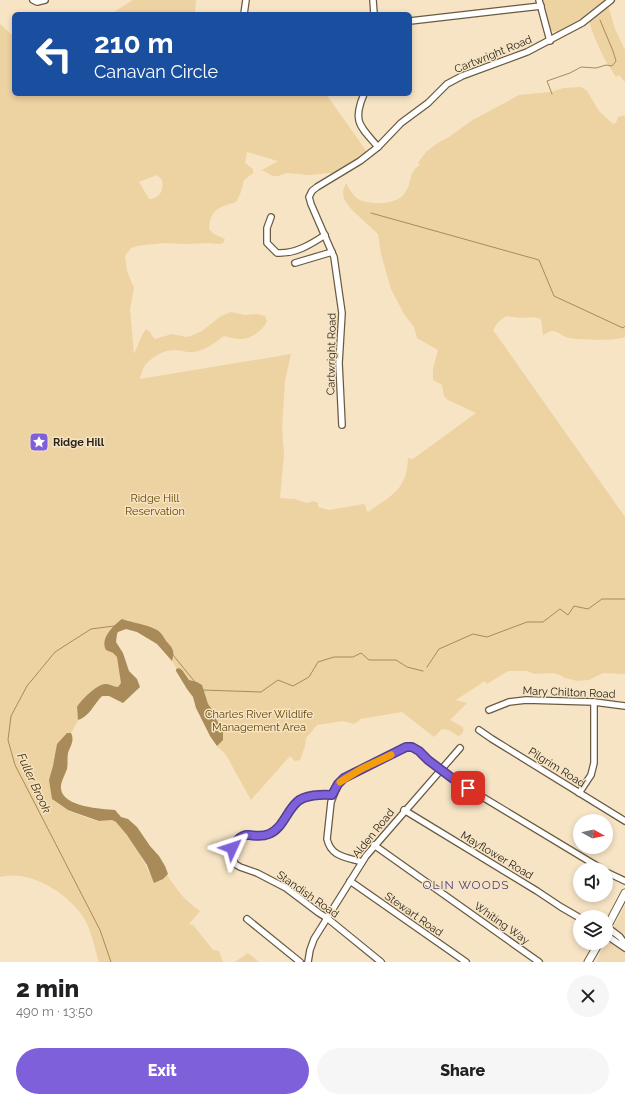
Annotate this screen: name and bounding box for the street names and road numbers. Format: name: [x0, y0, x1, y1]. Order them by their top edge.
street label: Cartwright Road: [453, 33, 534, 76]
street label: Cartwright Road: [324, 313, 339, 395]
street label: Mary Chilton Road: [522, 684, 616, 701]
street label: Pilgrim Road: [526, 745, 588, 790]
street label: Alden Road: [350, 806, 397, 860]
street label: Mayflower Road: [458, 829, 535, 882]
street label: Standish Road: [274, 868, 341, 921]
street label: Stewart Road: [382, 890, 445, 939]
street label: Whiting Way: [471, 900, 532, 947]

